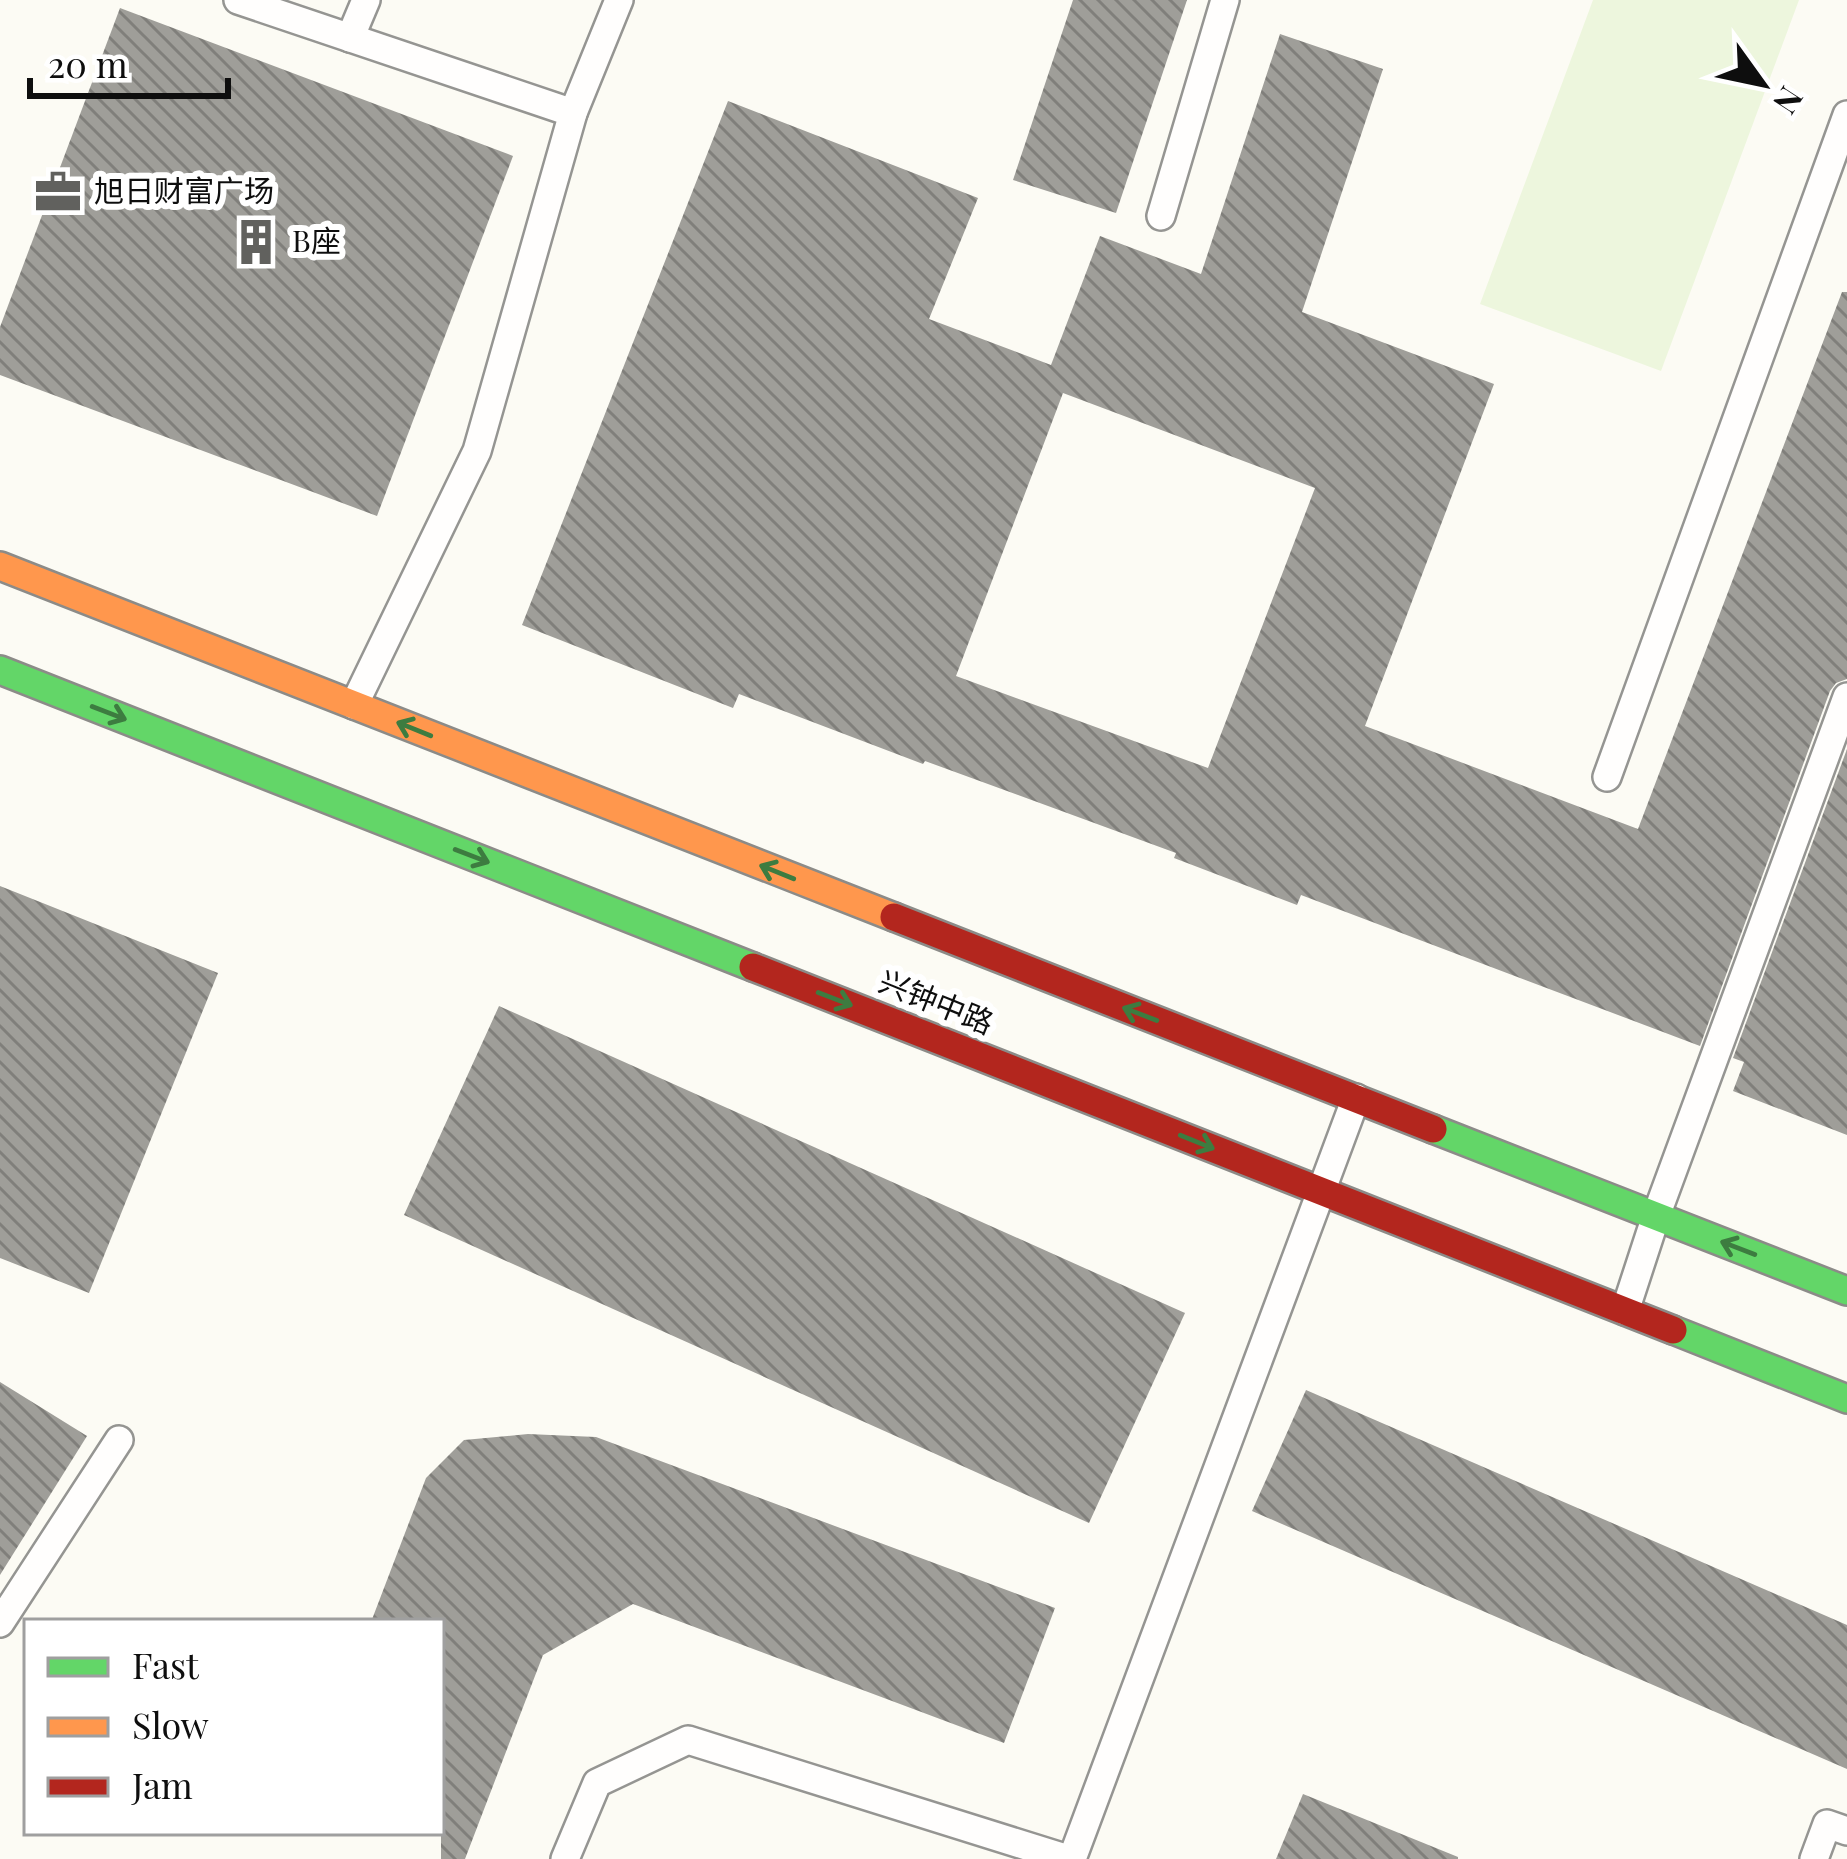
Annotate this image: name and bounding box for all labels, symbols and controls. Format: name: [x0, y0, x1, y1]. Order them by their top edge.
scale bar: [30, 24, 228, 98]
north arrow: [1703, 24, 1823, 144]
text: 20 m: [48, 39, 128, 87]
text: N: [1765, 79, 1815, 123]
office icon: 旭日财富广场: [33, 167, 83, 217]
place label: 旭日财富广场: [94, 170, 274, 210]
building icon: B座: [231, 217, 281, 267]
place label: B座: [292, 220, 341, 260]
one-way arrow: [89, 704, 126, 725]
one-way arrow: [397, 716, 434, 738]
one-way arrow: [452, 847, 489, 868]
one-way arrow: [760, 859, 797, 881]
street label: 兴钟中路: [874, 960, 1000, 1042]
one-way arrow: [815, 990, 852, 1011]
one-way arrow: [1123, 1001, 1160, 1023]
one-way arrow: [1178, 1133, 1215, 1154]
one-way arrow: [1721, 1236, 1758, 1257]
legend: [24, 1619, 444, 1835]
text: Fast: [132, 1640, 200, 1688]
text: Slow: [132, 1700, 209, 1748]
text: Jam: [131, 1760, 193, 1808]

